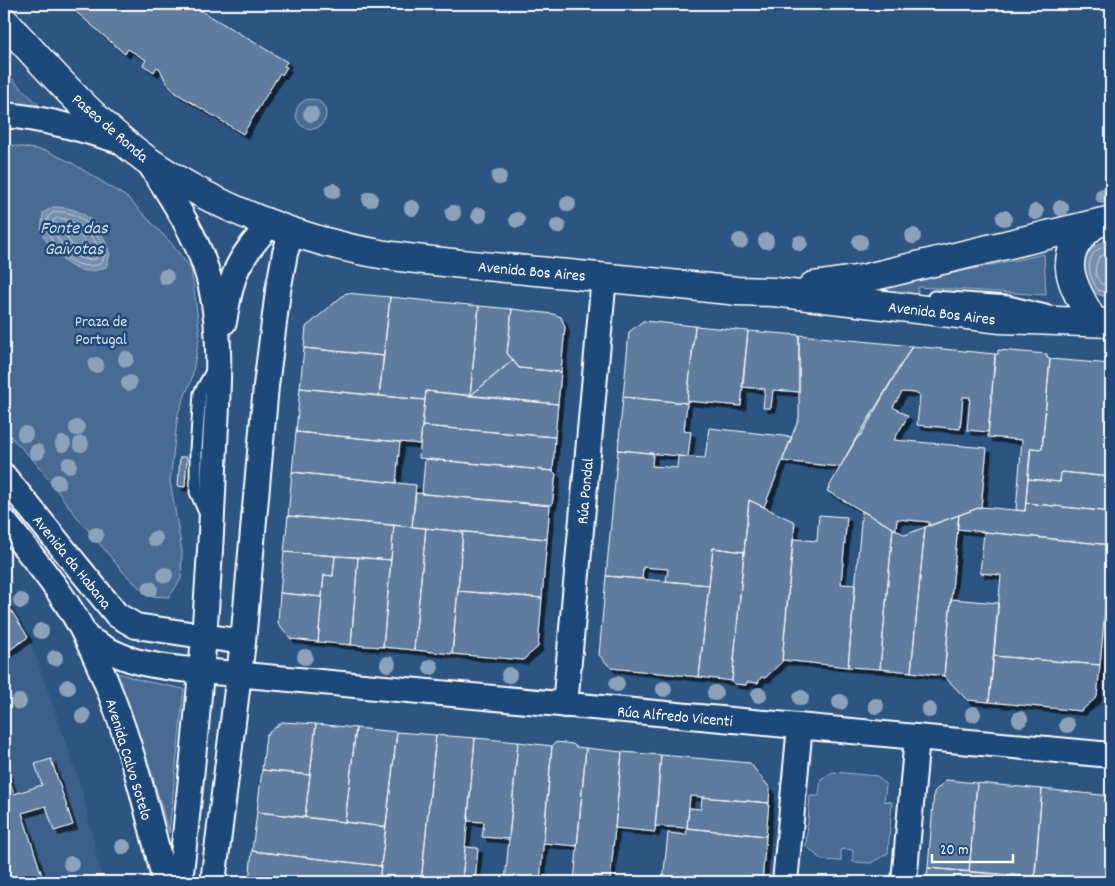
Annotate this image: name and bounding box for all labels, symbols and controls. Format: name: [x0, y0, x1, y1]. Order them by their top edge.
street label: Paseo de Ronda: [66, 89, 153, 169]
water label: Fonte das Gaivotas: [40, 217, 108, 263]
street label: Avenida Bos Aires: [477, 256, 587, 289]
street label: Avenida Bos Aires: [887, 296, 997, 333]
park label: Praza de Portugal: [75, 311, 127, 352]
street label: Rúa Pondal: [572, 457, 601, 525]
street label: Avenida da Habana: [26, 511, 117, 615]
street label: Avenida Calvo Sotelo: [98, 696, 157, 823]
street label: Rúa Alfredo Vicenti: [616, 701, 733, 734]
scale bar: [932, 831, 1014, 863]
text: 20 m: [940, 840, 968, 862]

